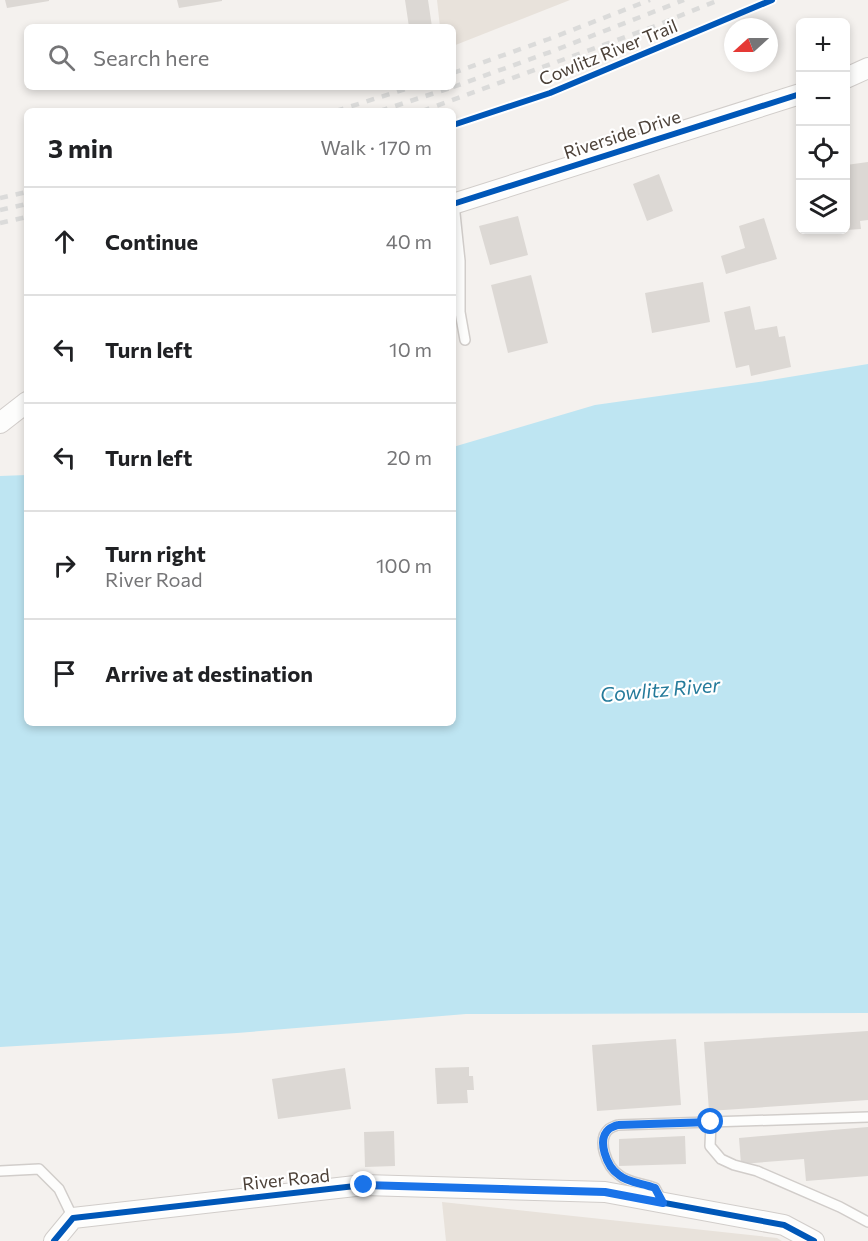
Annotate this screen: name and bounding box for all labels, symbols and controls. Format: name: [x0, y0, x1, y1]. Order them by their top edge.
street label: Cowlitz River Trail: [535, 14, 681, 90]
north arrow: [724, 18, 778, 72]
map controls: [796, 18, 850, 234]
button: +: [796, 18, 850, 72]
search box: [24, 24, 456, 90]
icon: search: [45, 41, 78, 74]
text: Search here: [93, 44, 209, 71]
button: −: [796, 72, 850, 126]
street label: Riverside Drive: [561, 105, 683, 163]
button: locate: [796, 126, 850, 180]
text: 3 min: [48, 132, 113, 163]
text: Walk · 170 m: [321, 135, 432, 159]
button: layers: [796, 180, 850, 234]
icon: ahead: [48, 225, 81, 258]
text: Continue: [105, 228, 198, 255]
text: 40 m: [386, 229, 432, 253]
icon: left: [48, 333, 81, 366]
text: Turn left: [105, 336, 192, 363]
text: 10 m: [389, 337, 432, 361]
icon: left: [48, 441, 81, 474]
text: Turn left: [105, 444, 192, 471]
text: 20 m: [387, 445, 432, 469]
text: Turn right: [105, 540, 206, 567]
icon: right: [48, 549, 81, 582]
text: 100 m: [376, 553, 432, 577]
text: River Road: [105, 567, 203, 591]
icon: arrive: [48, 657, 81, 690]
text: Arrive at destination: [105, 660, 313, 687]
water label: Cowlitz River: [599, 672, 722, 706]
route start: [697, 1108, 723, 1134]
street label: River Road: [241, 1163, 331, 1195]
route end: [350, 1171, 376, 1197]

